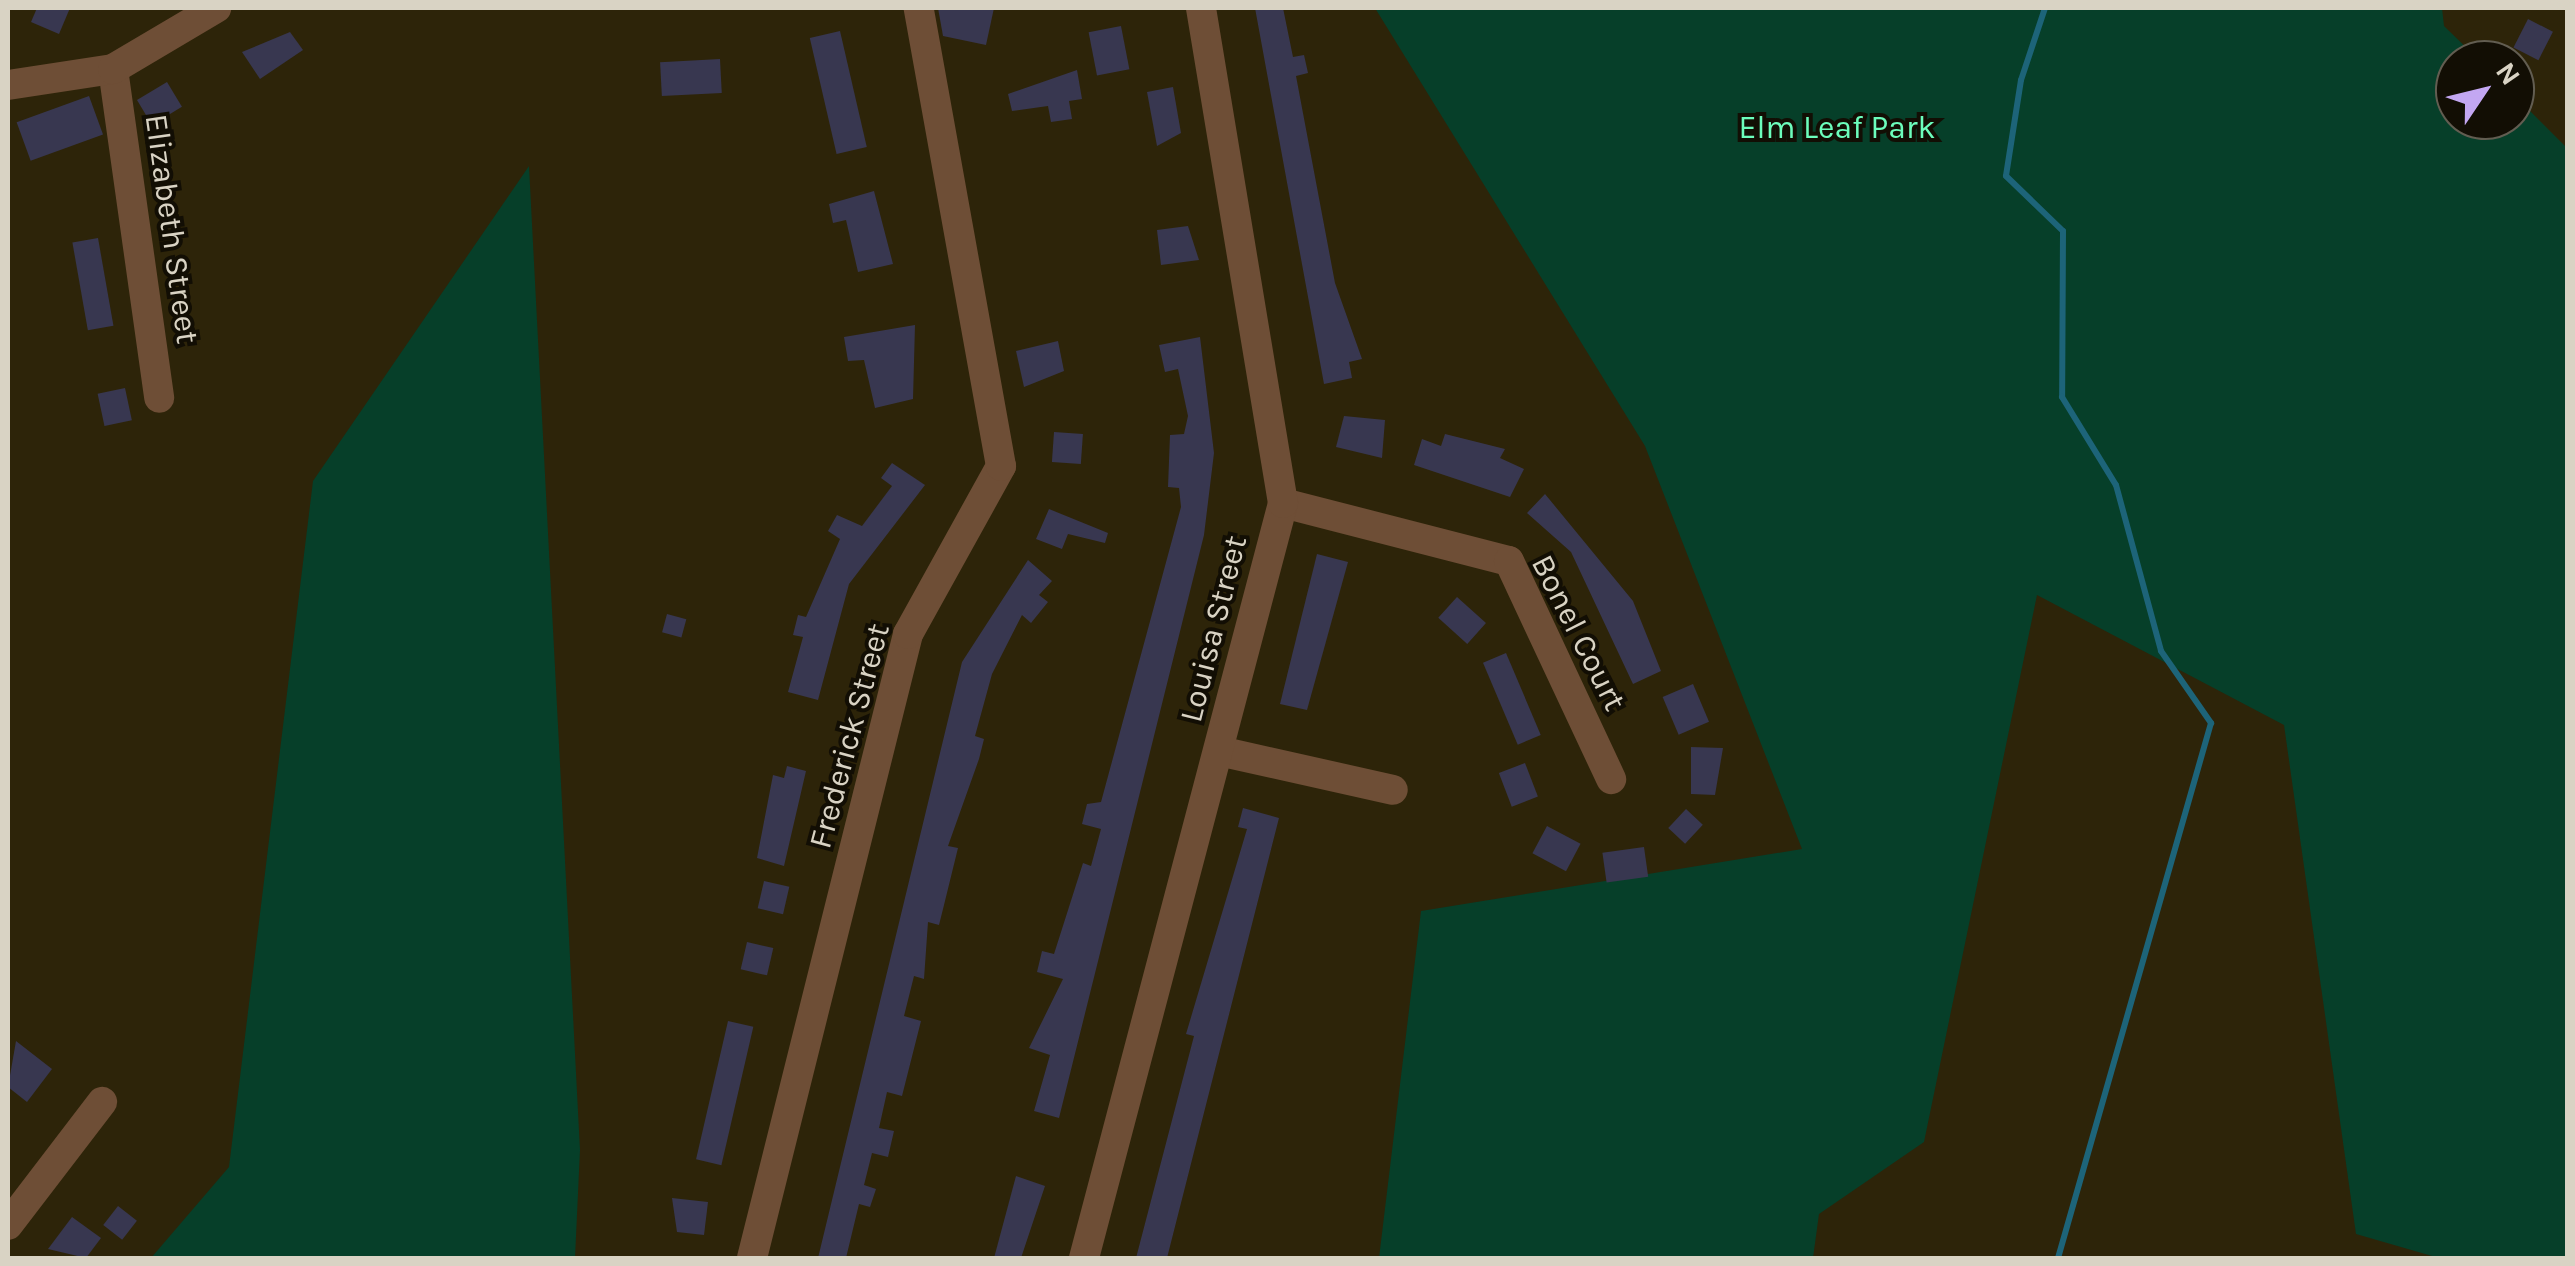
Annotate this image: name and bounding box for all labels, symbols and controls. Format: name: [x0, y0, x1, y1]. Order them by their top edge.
north arrow: [2435, 40, 2535, 140]
text: N: [2489, 56, 2528, 91]
park label: Elm Leaf Park: [1739, 109, 1935, 147]
street label: Elizabeth Street: [136, 112, 206, 346]
street label: Louisa Street: [1172, 532, 1256, 726]
street label: Bonel Court: [1522, 549, 1634, 717]
street label: Frederick Street: [802, 619, 898, 853]

